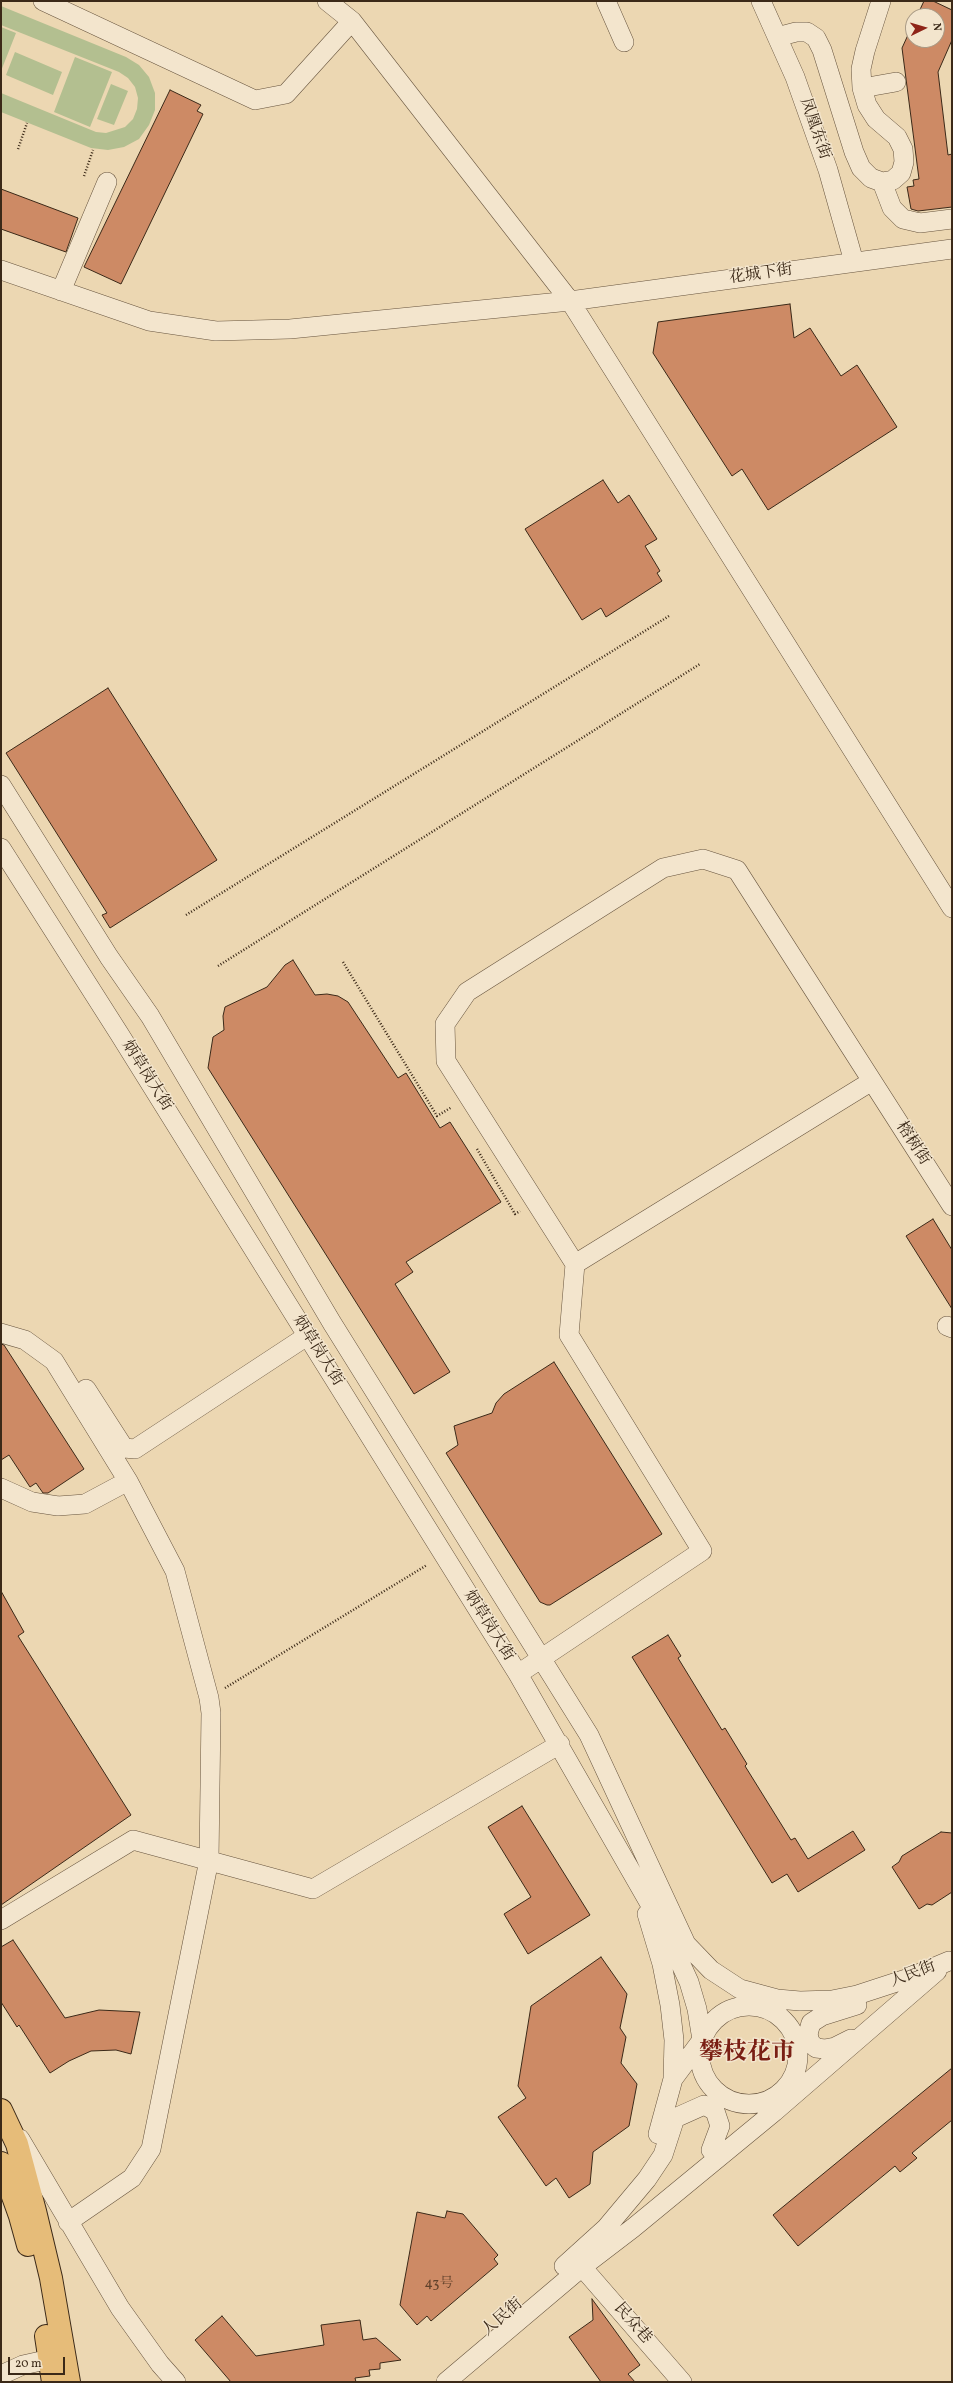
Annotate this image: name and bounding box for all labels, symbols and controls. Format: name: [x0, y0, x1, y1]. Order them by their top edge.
north arrow: [905, 8, 945, 48]
text: N: [929, 22, 944, 32]
street label: 凤凰东街: [795, 96, 833, 162]
street label: 花城下街: [728, 261, 794, 289]
street label: 炳草岗大街: [117, 1037, 175, 1115]
street label: 榕树街: [891, 1119, 933, 1169]
street label: 炳草岗大街: [288, 1312, 346, 1390]
street label: 炳草岗大街: [459, 1587, 517, 1665]
street label: 人民街: [887, 1957, 939, 1993]
district label: 攀枝花市: [699, 2041, 795, 2069]
house number: 43号: [425, 2276, 453, 2292]
street label: 人民街: [479, 2295, 527, 2341]
street label: 民众巷: [609, 2300, 655, 2348]
scale bar: [10, 2349, 67, 2375]
text: 20 m: [15, 2356, 42, 2372]

